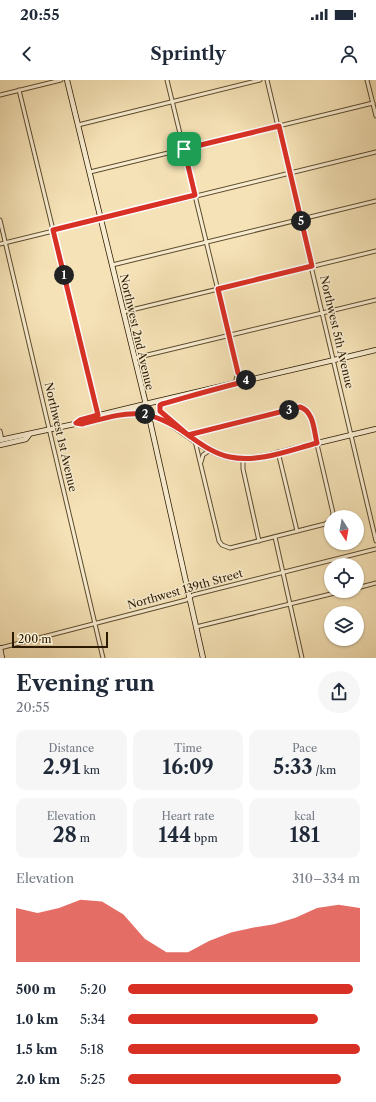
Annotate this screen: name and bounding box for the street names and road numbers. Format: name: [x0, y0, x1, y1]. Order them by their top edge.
street label: Northwest 2nd Avenue: [117, 273, 157, 391]
street label: Northwest 5th Avenue: [317, 274, 357, 390]
street label: Northwest 1st Avenue: [42, 381, 80, 493]
street label: Northwest 139th Street: [126, 566, 244, 612]

